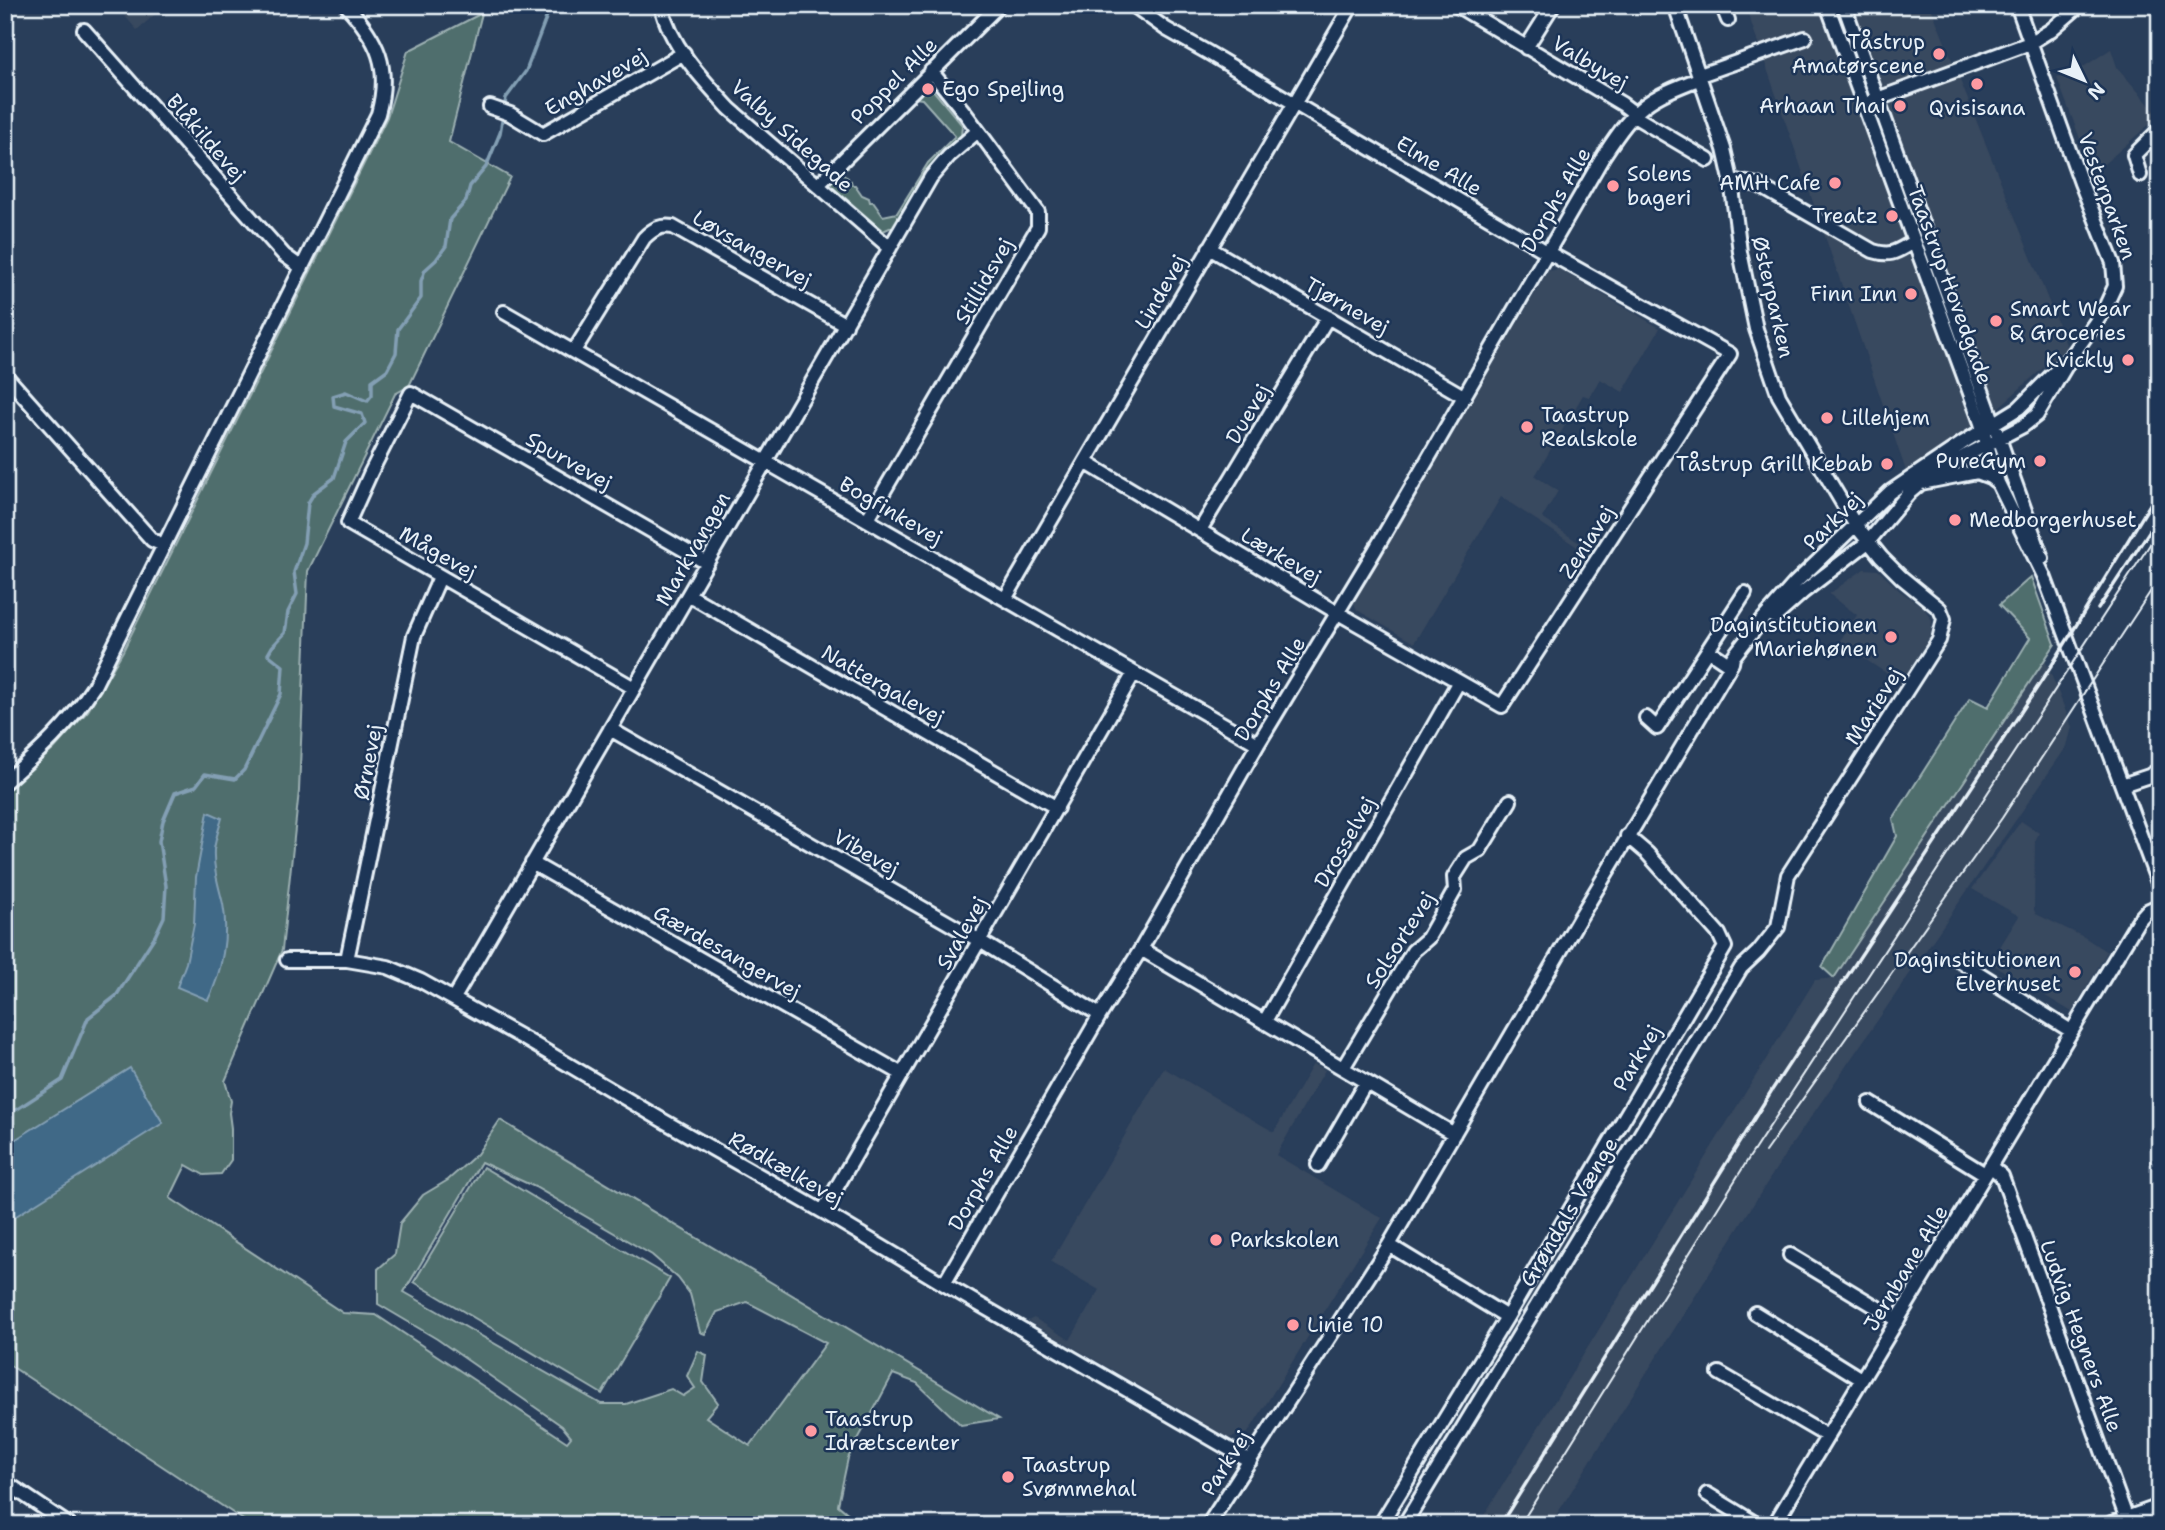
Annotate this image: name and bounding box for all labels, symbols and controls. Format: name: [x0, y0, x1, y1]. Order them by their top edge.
place label: Tåstrup Amatørscene: [1792, 28, 1925, 80]
street label: Valbyvej: [1547, 29, 1633, 97]
street label: Poppel Alle: [844, 31, 944, 131]
street label: Enghavevej: [540, 41, 652, 123]
marker: Tåstrup Amatørscene: [1931, 46, 1947, 62]
north arrow: [2050, 46, 2120, 116]
street label: Valby Sidegade: [725, 73, 859, 199]
place label: Ego Spejling: [942, 75, 1064, 103]
marker: Qvisisana: [1969, 76, 1985, 92]
text: N: [2082, 77, 2110, 105]
marker: Ego Spejling: [920, 81, 936, 97]
street label: Blåkildevej: [160, 88, 252, 188]
place label: Arhaan Thai: [1759, 92, 1886, 120]
place label: Qvisisana: [1929, 94, 2025, 122]
marker: Arhaan Thai: [1892, 98, 1908, 114]
street label: Elme Alle: [1391, 129, 1487, 203]
street label: Vesterparken: [2071, 129, 2143, 264]
street label: Dorphs Alle: [1515, 142, 1597, 258]
place label: Solens bageri: [1627, 160, 1692, 212]
place label: AMH Cafe: [1719, 169, 1821, 197]
marker: AMH Cafe: [1827, 175, 1843, 191]
marker: Solens bageri: [1605, 178, 1621, 194]
street label: Taastrup Hovedgade: [1901, 182, 1999, 388]
place label: Treatz: [1812, 202, 1878, 230]
street label: Løvsangervej: [687, 204, 817, 294]
marker: Treatz: [1884, 208, 1900, 224]
street label: Stillidsvej: [948, 233, 1020, 329]
street label: Østerparken: [1745, 233, 1801, 361]
street label: Lindevej: [1128, 249, 1194, 335]
street label: Tjørnevej: [1300, 271, 1394, 341]
place label: Finn Inn: [1810, 280, 1897, 308]
marker: Finn Inn: [1903, 286, 1919, 302]
place label: Smart Wear & Groceries: [2010, 295, 2131, 347]
marker: Smart Wear & Groceries: [1988, 313, 2004, 329]
place label: Kvickly: [2045, 346, 2114, 374]
marker: Kvickly: [2120, 352, 2136, 368]
street label: Duevej: [1219, 379, 1277, 449]
place label: Taastrup Realskole: [1541, 401, 1638, 453]
place label: Lillehjem: [1841, 404, 1930, 432]
marker: Lillehjem: [1819, 410, 1835, 426]
marker: Taastrup Realskole: [1519, 419, 1535, 435]
street label: Spurvevej: [521, 425, 617, 497]
place label: PureGym: [1936, 447, 2026, 475]
place label: Tåstrup Grill Kebab: [1676, 450, 1873, 478]
marker: PureGym: [2032, 453, 2048, 469]
marker: Tåstrup Grill Kebab: [1879, 456, 1895, 472]
street label: Bogfinkevej: [834, 470, 948, 552]
street label: Parkvej: [1797, 486, 1869, 556]
street label: Markvangen: [649, 487, 737, 611]
street label: Zeniavej: [1553, 500, 1621, 584]
place label: Medborgerhuset: [1969, 506, 2137, 534]
marker: Medborgerhuset: [1947, 512, 1963, 528]
street label: Mågevej: [394, 520, 482, 586]
street label: Lærkevej: [1235, 521, 1327, 591]
place label: Daginstitutionen Mariehønen: [1710, 611, 1877, 663]
marker: Daginstitutionen Mariehønen: [1883, 629, 1899, 645]
street label: Dorphs Alle: [1228, 632, 1312, 746]
street label: Nattergalevej: [816, 638, 950, 732]
street label: Marievej: [1838, 662, 1910, 750]
street label: Ørnevej: [347, 722, 389, 802]
street label: Drosselvej: [1308, 791, 1382, 893]
street label: Vibevej: [828, 823, 904, 883]
street label: Solsortevej: [1358, 886, 1442, 994]
street label: Svalevej: [930, 891, 994, 975]
street label: Gærdesangervej: [648, 898, 806, 1006]
place label: Daginstitutionen Elverhuset: [1894, 946, 2061, 998]
marker: Daginstitutionen Elverhuset: [2067, 964, 2083, 980]
street label: Parkvej: [1606, 1020, 1668, 1096]
street label: Dorphs Alle: [942, 1120, 1024, 1236]
street label: Rødkælkevej: [723, 1125, 849, 1213]
street label: Grøndals Vænge: [1513, 1132, 1625, 1292]
street label: Jernbane Alle: [1857, 1200, 1955, 1336]
place label: Parkskolen: [1230, 1226, 1339, 1254]
marker: Parkskolen: [1208, 1232, 1224, 1248]
street label: Ludvig Hegners Alle: [2033, 1236, 2129, 1436]
place label: Linie 10: [1307, 1311, 1384, 1339]
marker: Linie 10: [1285, 1317, 1301, 1333]
place label: Taastrup Idrætscenter: [825, 1405, 960, 1457]
marker: Taastrup Idrætscenter: [803, 1423, 819, 1439]
street label: Parkvej: [1194, 1425, 1258, 1501]
place label: Taastrup Svømmehal: [1022, 1451, 1137, 1503]
marker: Taastrup Svømmehal: [1000, 1469, 1016, 1485]

